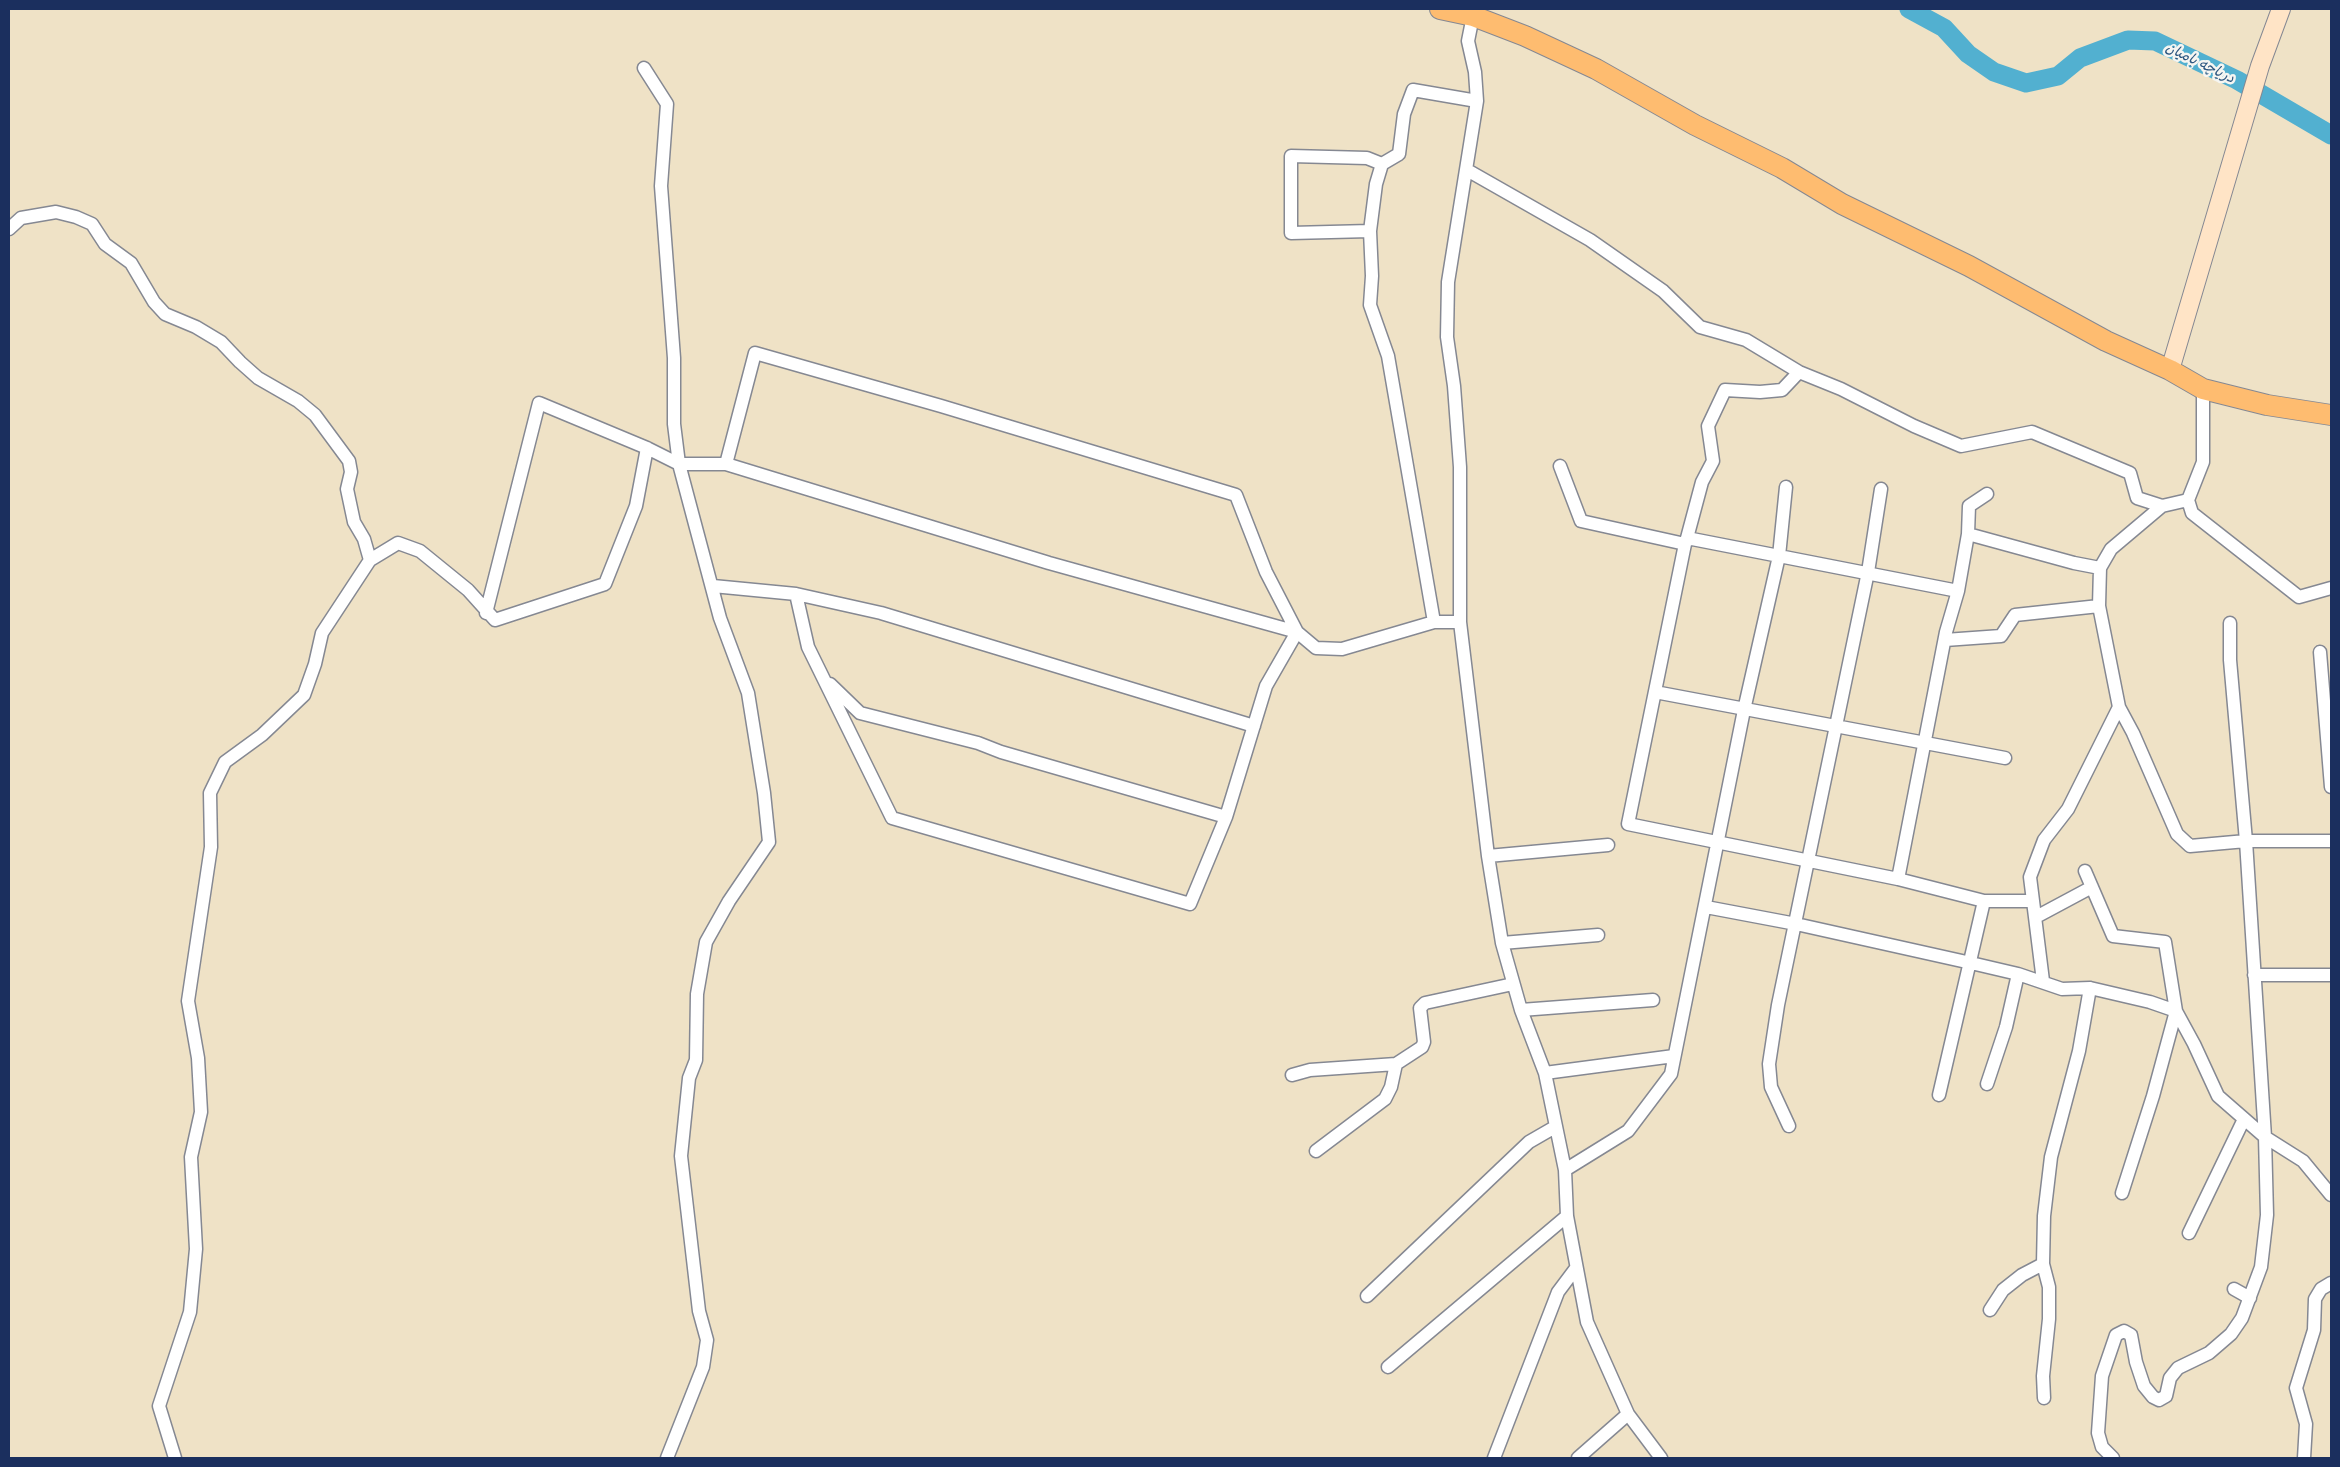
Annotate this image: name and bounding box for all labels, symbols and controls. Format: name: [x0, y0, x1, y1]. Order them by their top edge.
water label: دریاچه بامیان: [2163, 39, 2237, 87]

